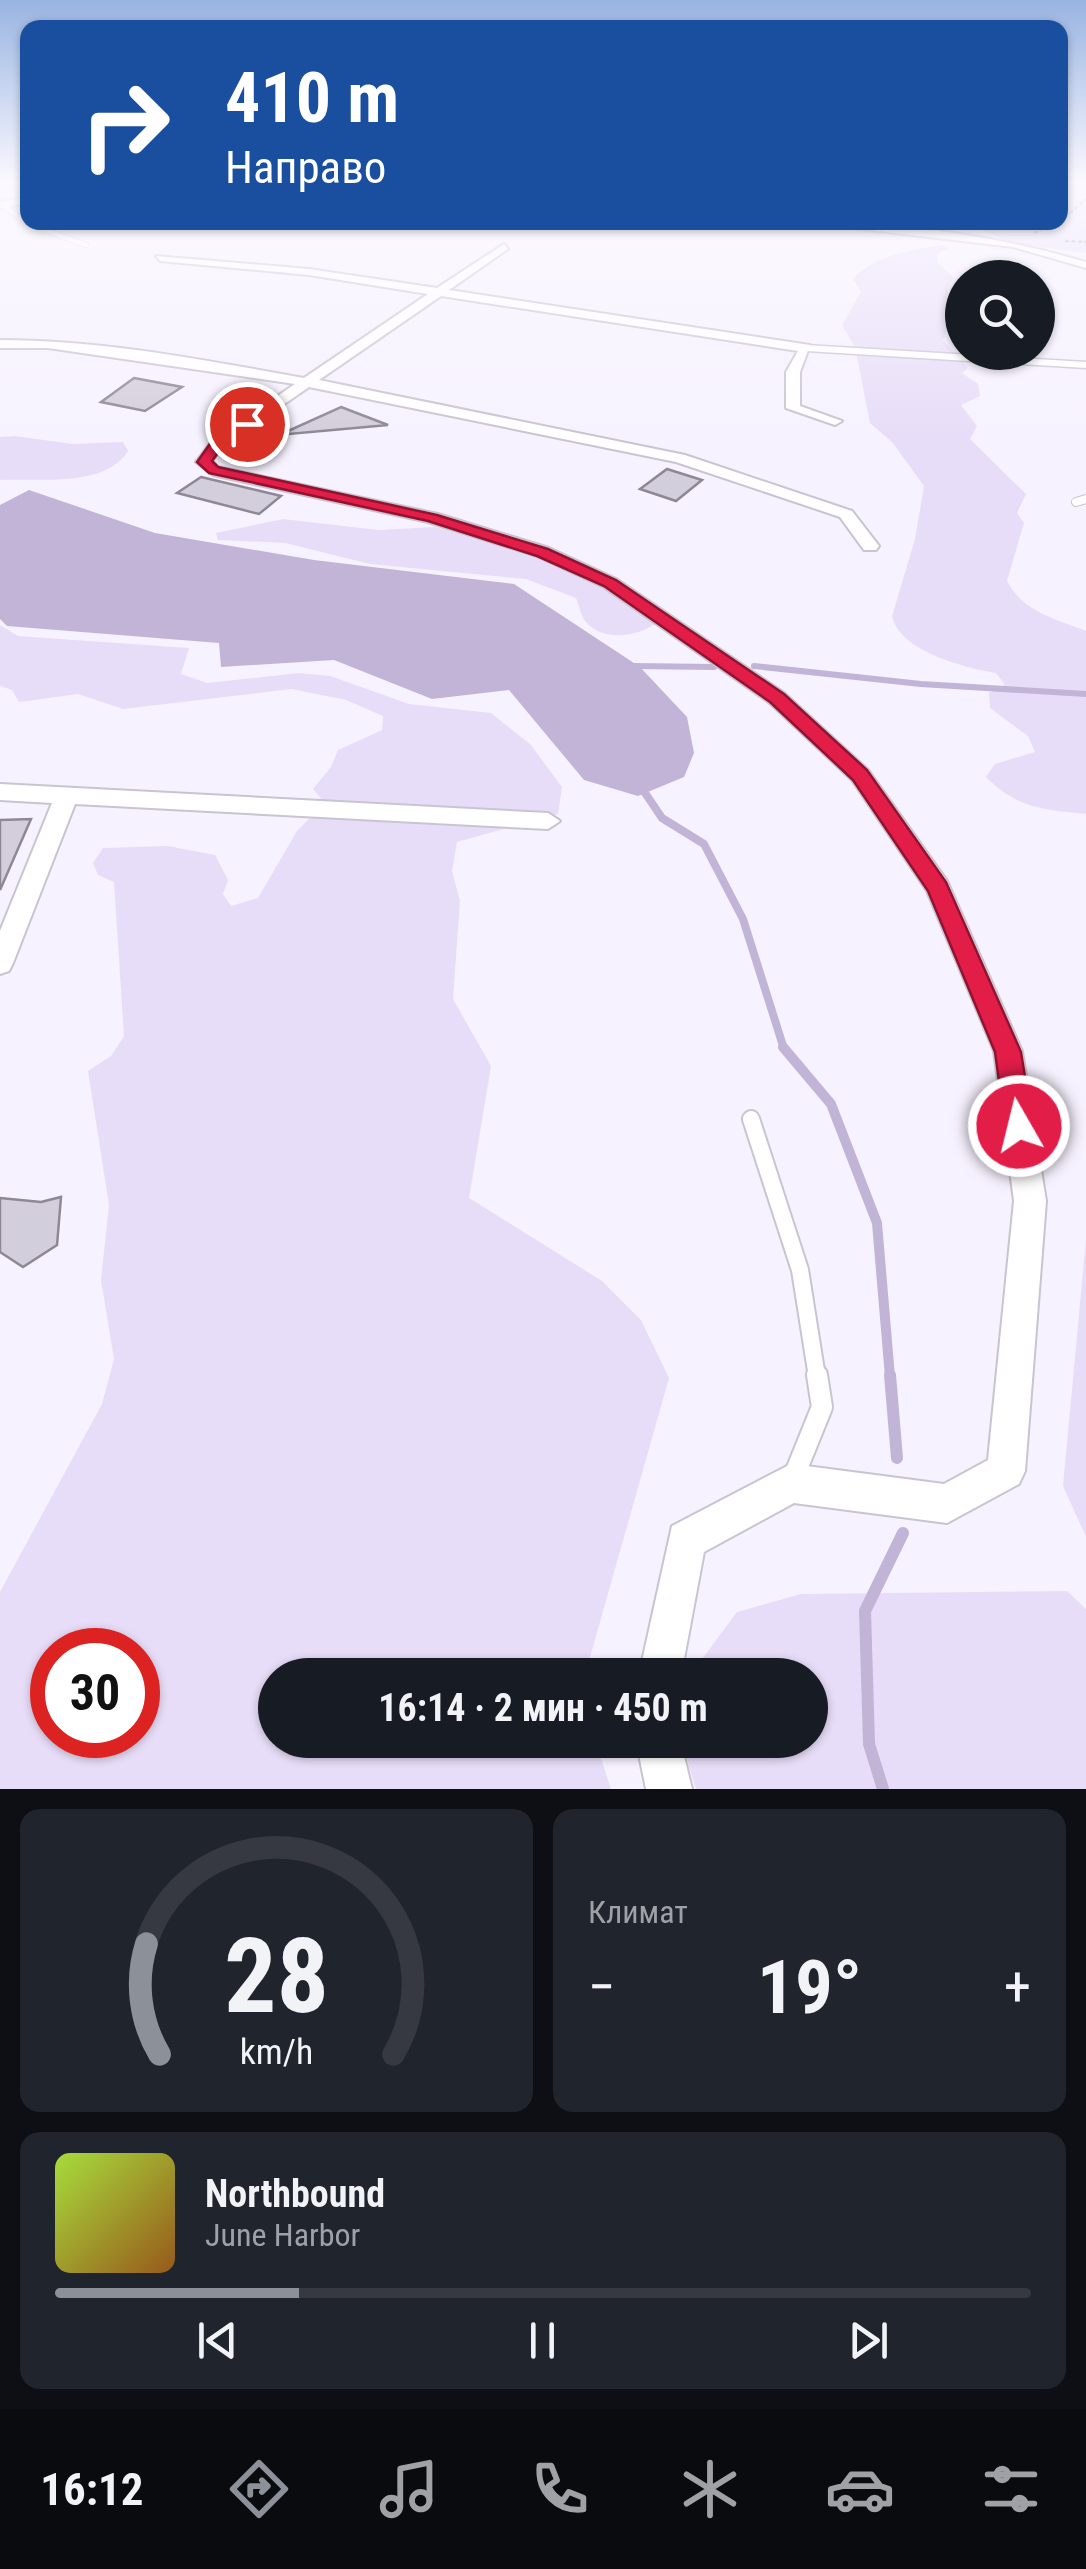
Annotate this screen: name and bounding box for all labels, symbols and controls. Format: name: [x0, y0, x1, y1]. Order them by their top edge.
text: 410 m: [225, 57, 399, 139]
icon: right: [60, 60, 190, 190]
text: Направо: [225, 141, 386, 194]
map controls: [945, 260, 1055, 370]
button: search: [945, 260, 1055, 370]
pin: [205, 382, 290, 467]
icon: arrive: [220, 397, 275, 452]
position arrow: [967, 1074, 1071, 1178]
speed limit sign: 30: [30, 1628, 160, 1758]
text: 16:14 · 2 мин · 450 m: [378, 1686, 708, 1730]
text: Климат: [588, 1893, 688, 1931]
text: 28: [224, 1916, 329, 2037]
text: 19°: [757, 1943, 862, 2031]
text: −: [588, 1955, 616, 2019]
text: +: [1004, 1955, 1031, 2019]
text: km/h: [240, 2031, 313, 2073]
text: Northbound: [205, 2172, 385, 2216]
text: June Harbor: [205, 2216, 360, 2254]
icon: previous: [190, 2313, 245, 2368]
icon: pause: [515, 2313, 570, 2368]
icon: next: [841, 2313, 896, 2368]
icon: directions: [224, 2454, 294, 2524]
icon: music: [374, 2454, 444, 2524]
icon: phone: [525, 2454, 595, 2524]
icon: climate: [675, 2454, 745, 2524]
icon: car: [825, 2454, 895, 2524]
icon: filters: [976, 2454, 1046, 2524]
text: 16:12: [40, 2463, 143, 2516]

